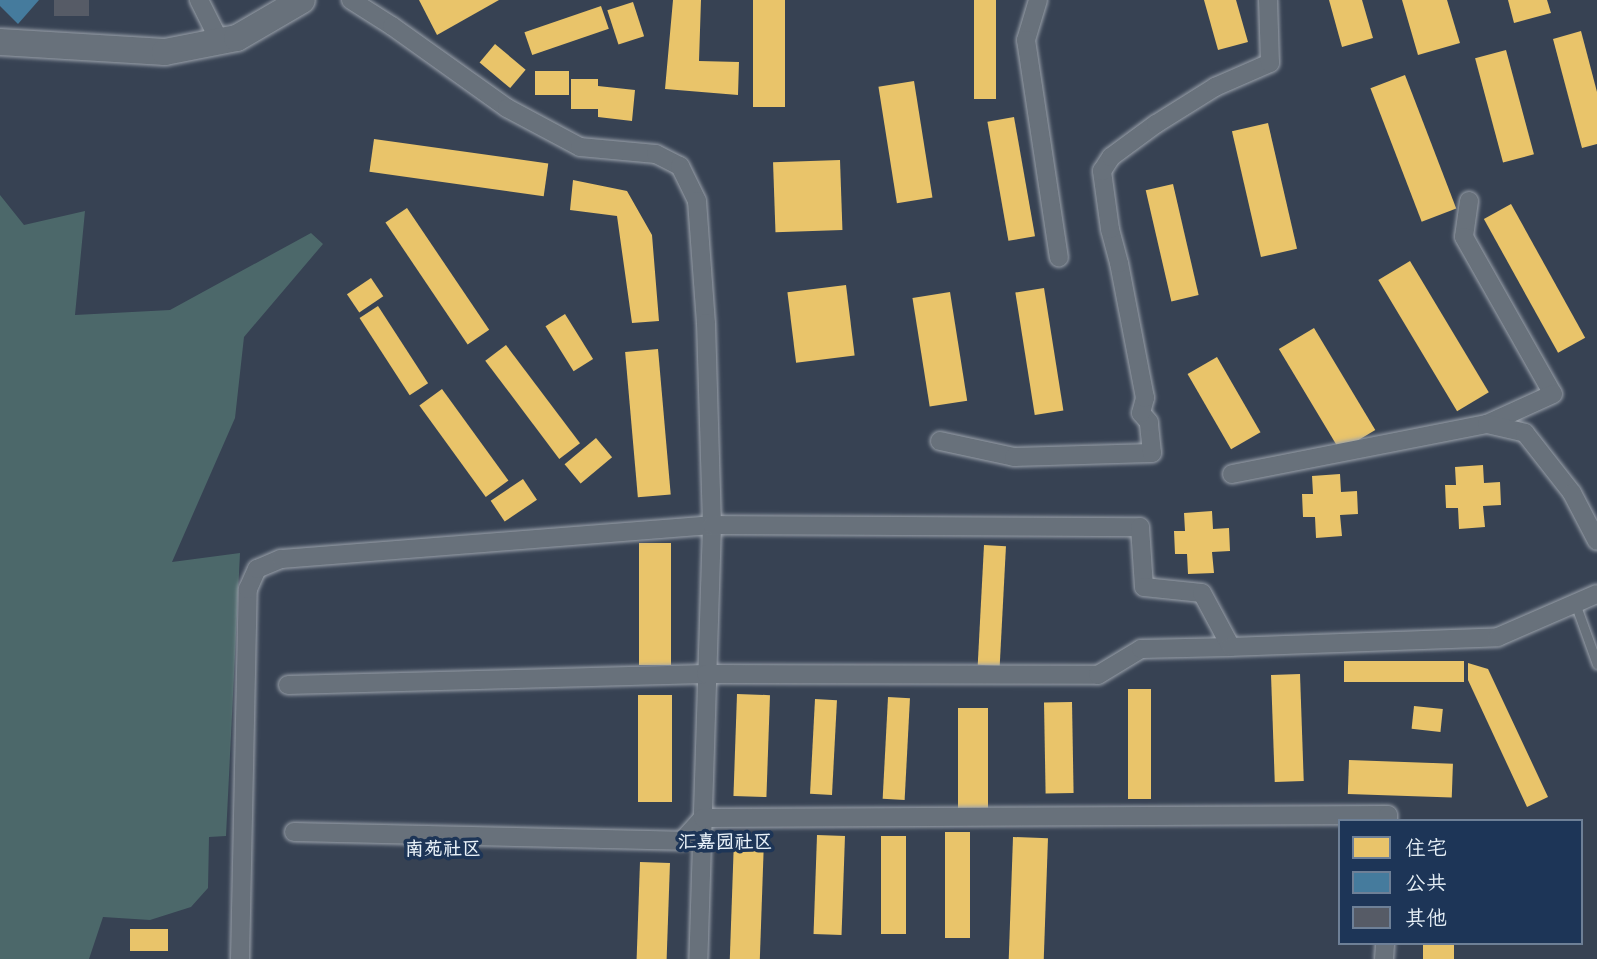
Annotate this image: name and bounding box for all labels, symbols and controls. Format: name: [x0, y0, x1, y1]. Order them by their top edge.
legend: [1338, 819, 1583, 945]
district label: 汇嘉园社区: [678, 832, 772, 854]
text: 住宅: [1405, 835, 1447, 862]
district label: 南苑社区: [405, 839, 481, 861]
text: 公共: [1405, 870, 1447, 897]
text: 其他: [1405, 905, 1447, 932]

